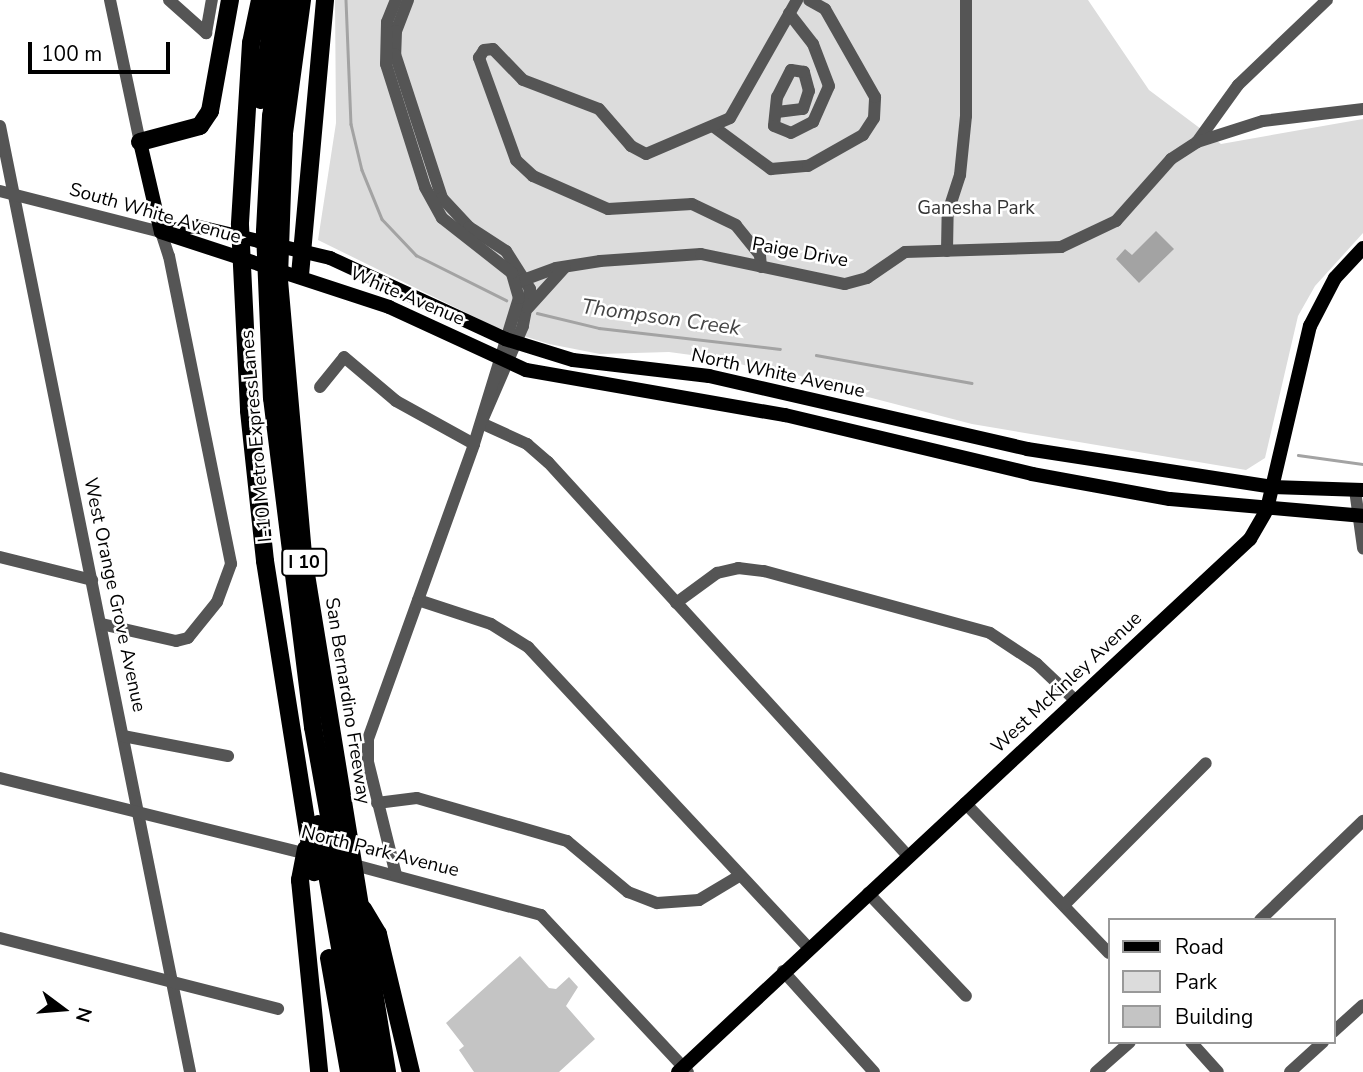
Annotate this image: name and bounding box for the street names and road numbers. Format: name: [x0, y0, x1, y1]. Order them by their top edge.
street label: South White Avenue: [67, 179, 243, 249]
street label: Paige Drive: [750, 233, 850, 273]
street label: White Avenue: [346, 263, 468, 331]
street label: I-10 Metro ExpressLanes: [236, 329, 278, 543]
street label: North White Avenue: [689, 344, 867, 404]
street label: West Orange Grove Avenue: [78, 476, 150, 714]
road number: I 10: [280, 548, 328, 576]
street label: San Bernardino Freeway: [319, 596, 375, 806]
street label: West McKinley Avenue: [987, 607, 1147, 759]
street label: North Park Avenue: [299, 821, 461, 883]

